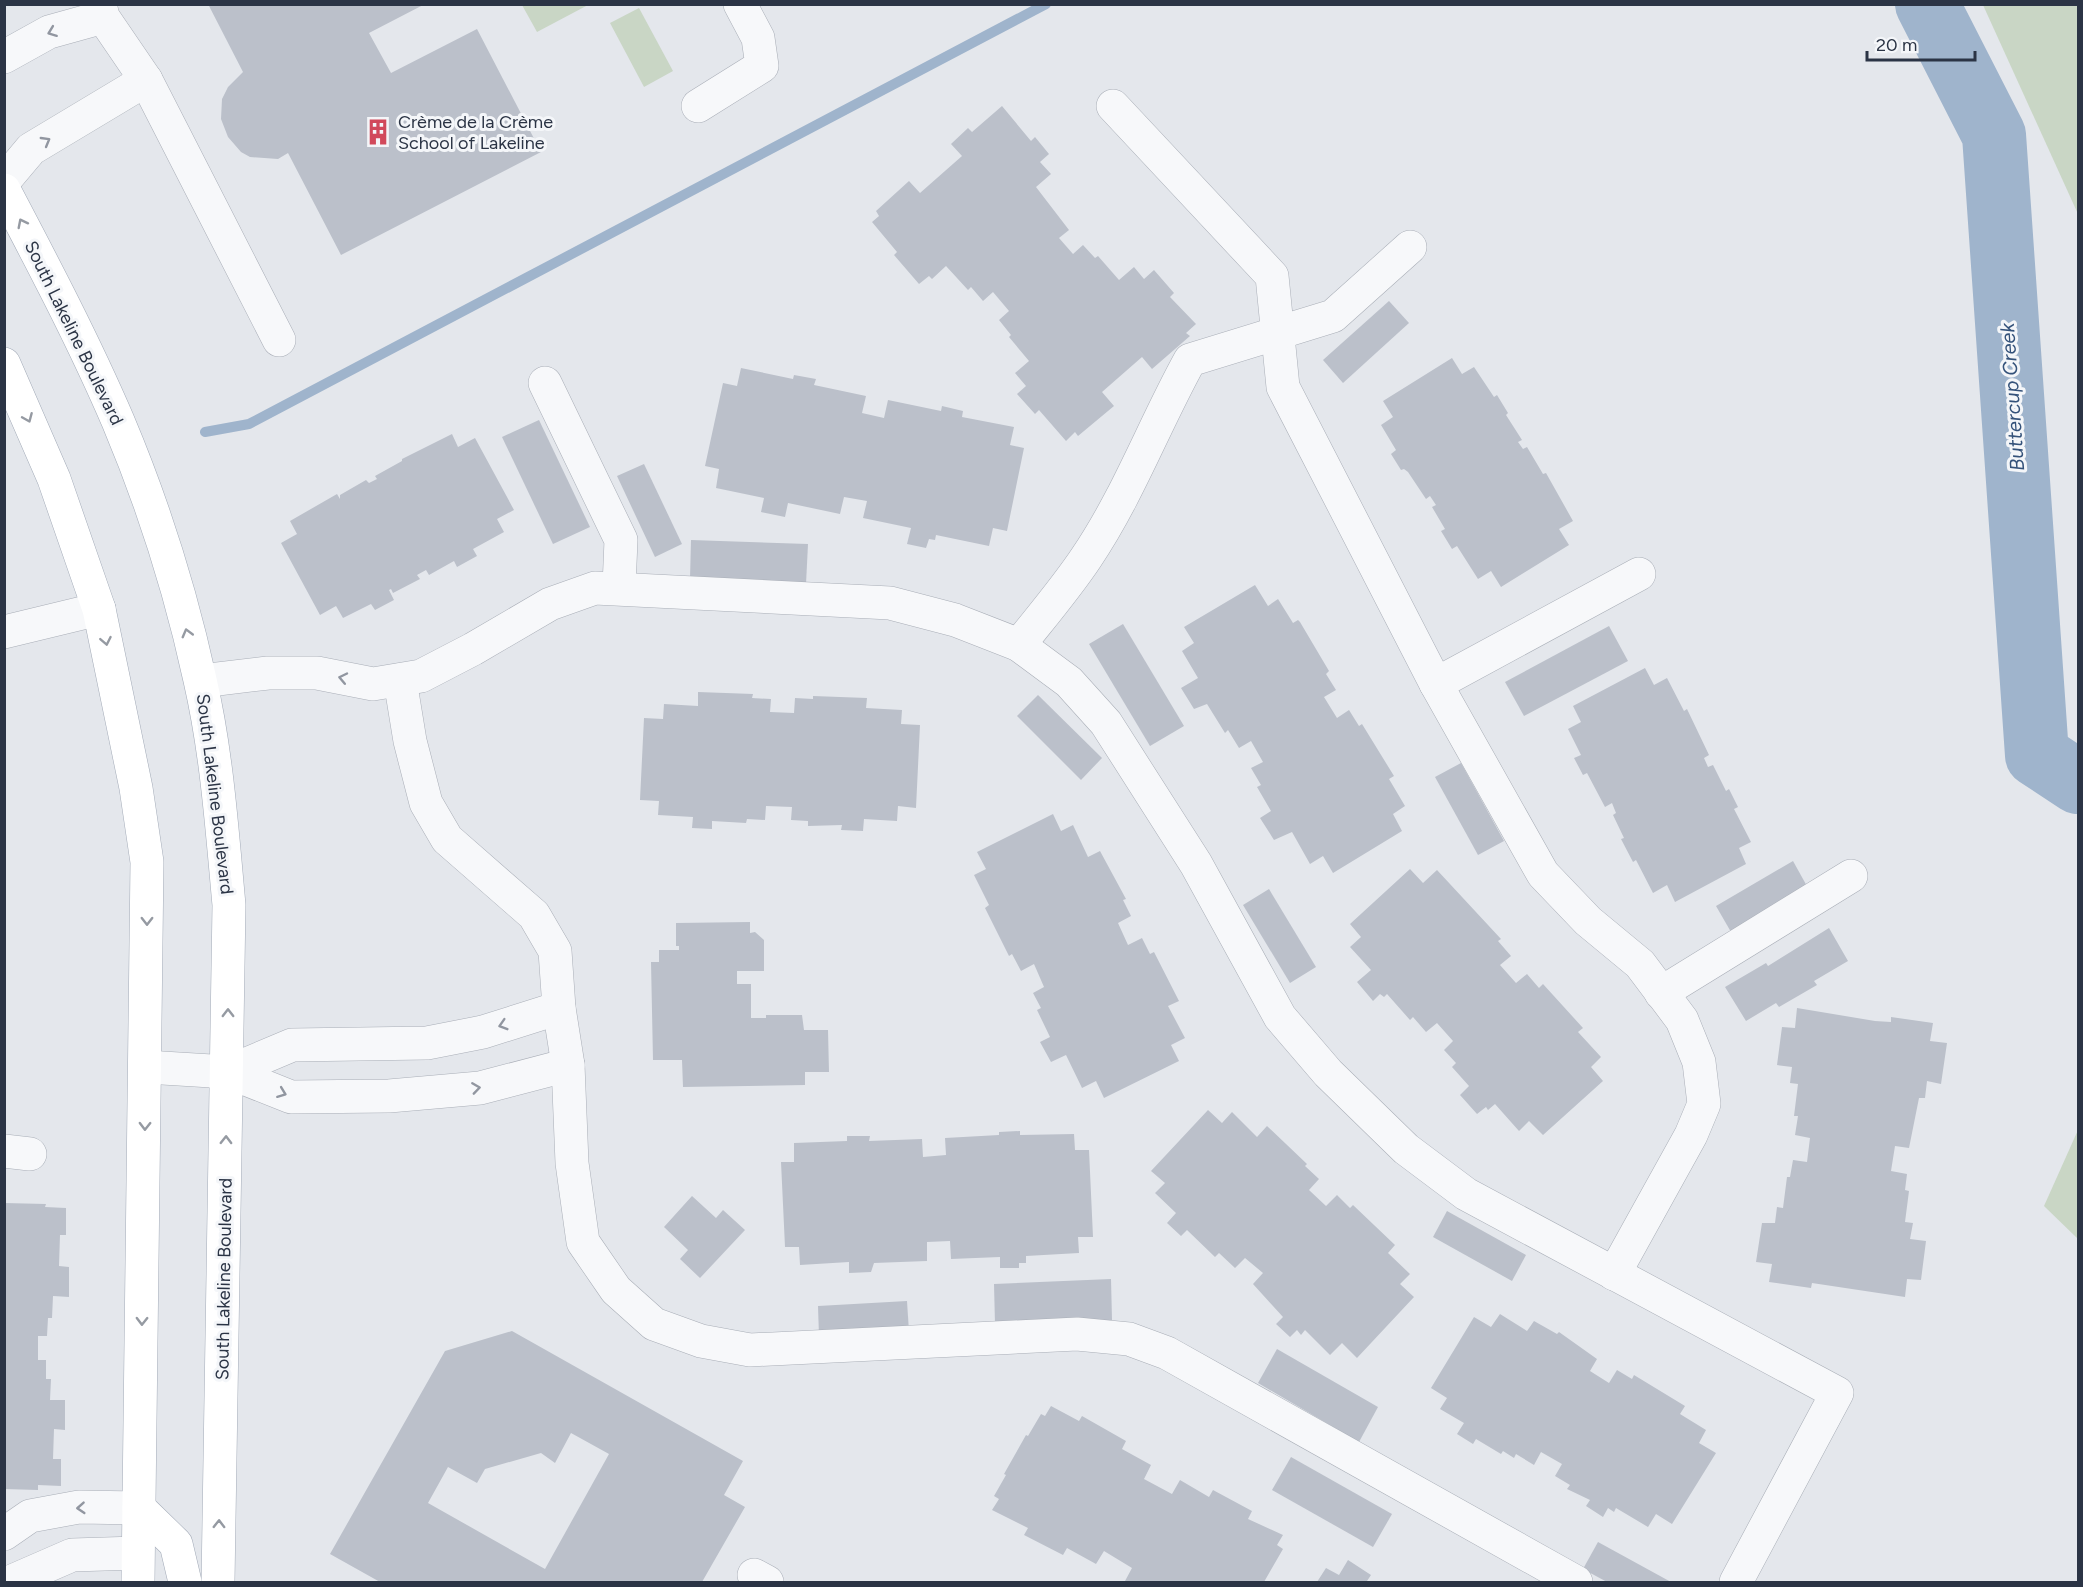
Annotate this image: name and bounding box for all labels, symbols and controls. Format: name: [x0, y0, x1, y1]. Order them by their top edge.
scale bar: [1867, 24, 1975, 62]
one-way arrow: [47, 25, 58, 38]
text: 20 m: [1876, 34, 1917, 56]
place label: Crème de la Crème School of Lakeline: [398, 111, 553, 154]
building icon: Crème de la Crème School of Lakeline: [363, 117, 393, 147]
one-way arrow: [40, 136, 50, 148]
one-way arrow: [18, 219, 29, 230]
street label: South Lakeline Boulevard: [20, 237, 128, 429]
water label: Buttercup Creek: [1995, 321, 2029, 472]
one-way arrow: [21, 411, 33, 422]
one-way arrow: [182, 628, 195, 638]
one-way arrow: [99, 635, 112, 645]
one-way arrow: [338, 672, 348, 685]
street label: South Lakeline Boulevard: [192, 692, 238, 896]
one-way arrow: [141, 916, 153, 925]
one-way arrow: [222, 1009, 234, 1018]
one-way arrow: [498, 1018, 509, 1030]
one-way arrow: [471, 1082, 481, 1094]
one-way arrow: [276, 1086, 287, 1099]
one-way arrow: [139, 1121, 152, 1130]
one-way arrow: [220, 1136, 233, 1145]
street label: South Lakeline Boulevard: [211, 1178, 237, 1380]
one-way arrow: [136, 1316, 149, 1325]
one-way arrow: [76, 1501, 86, 1514]
one-way arrow: [213, 1520, 225, 1529]

